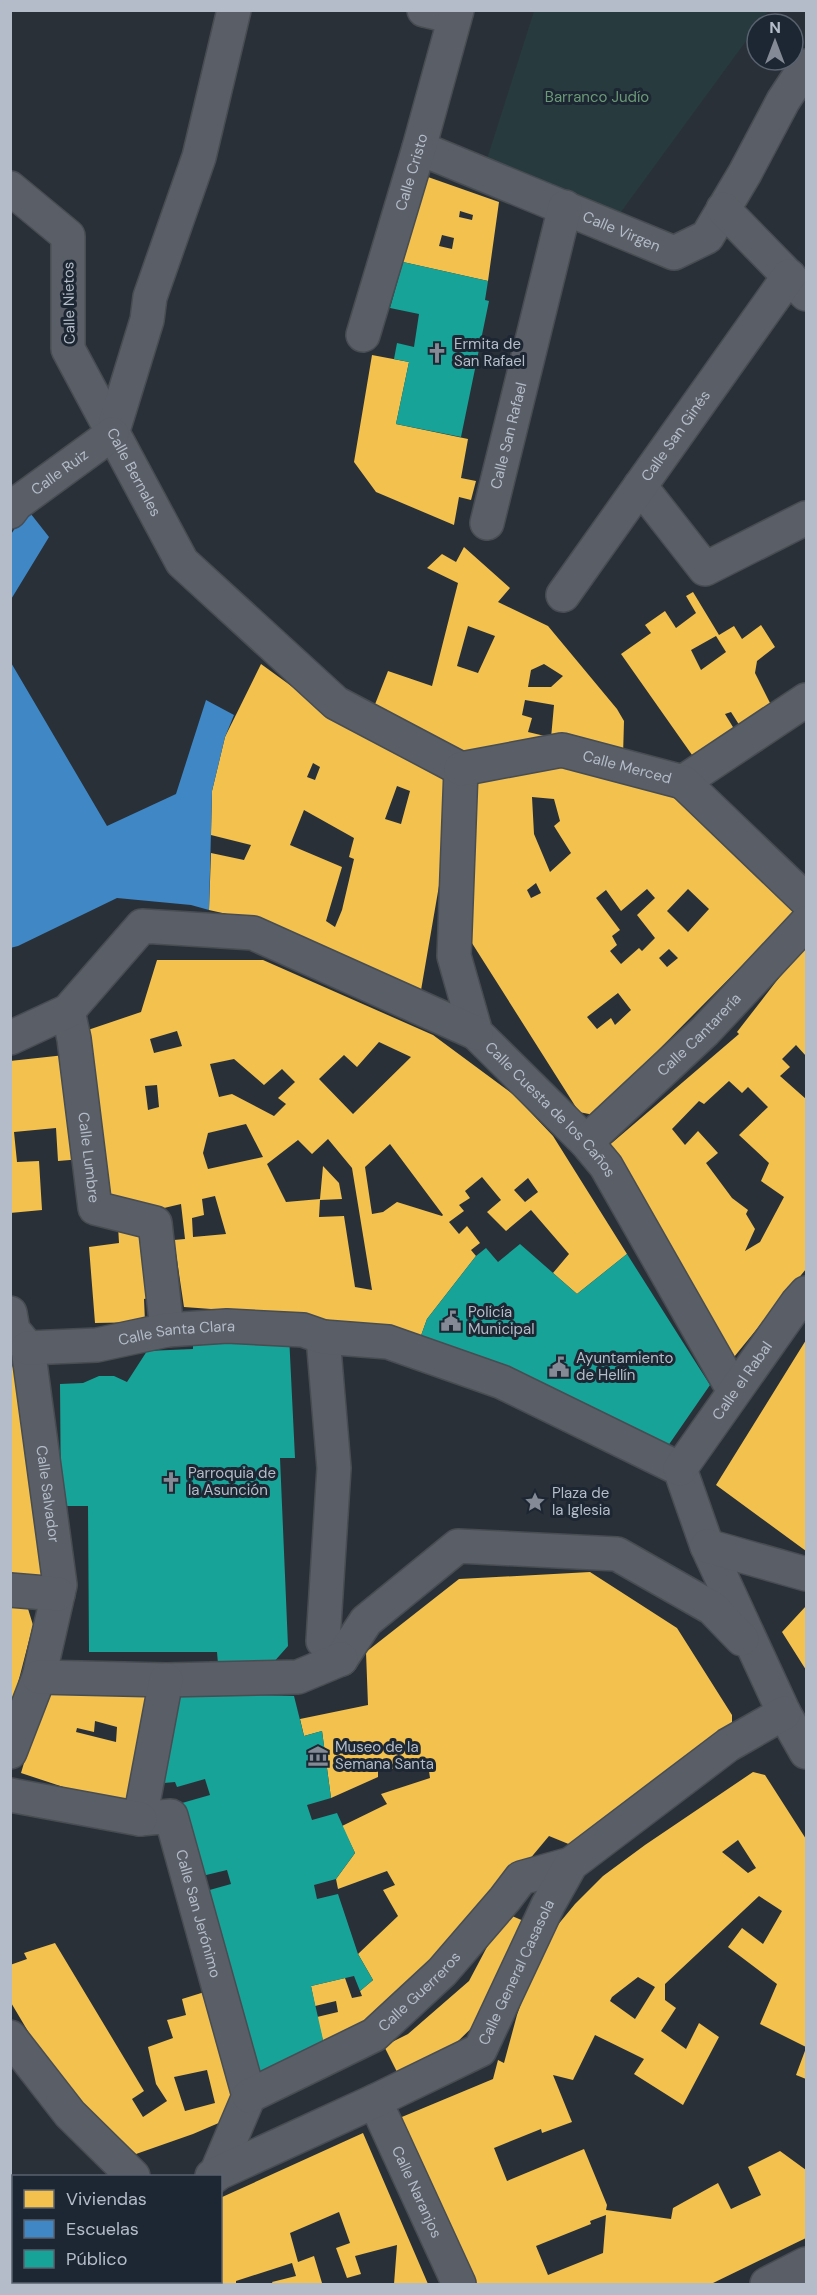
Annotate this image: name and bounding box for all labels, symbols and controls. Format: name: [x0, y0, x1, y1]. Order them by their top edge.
north arrow: [745, 12, 805, 72]
text: N: [769, 17, 781, 38]
park label: Barranco Judío: [545, 87, 649, 107]
street label: Calle Cristo: [391, 131, 433, 213]
street label: Calle Virgen: [580, 206, 663, 256]
street label: Calle Nietos: [58, 262, 80, 344]
place label: Ermita de San Rafael: [454, 334, 525, 371]
church icon: Ermita de San Rafael: [425, 341, 449, 365]
street label: Calle San Rafael: [486, 380, 531, 491]
street label: Calle San Ginés: [637, 386, 715, 485]
street label: Calle Bernales: [102, 424, 166, 520]
street label: Calle Ruiz: [27, 445, 92, 500]
street label: Calle Merced: [580, 746, 674, 789]
street label: Calle Cantarería: [653, 989, 746, 1081]
street label: Calle Cuesta de los Caños: [480, 1037, 620, 1181]
street label: Calle Lumbre: [73, 1111, 104, 1204]
place label: Policía Municipal: [468, 1302, 535, 1339]
public building icon: Policía Municipal: [439, 1309, 463, 1333]
street label: Calle Santa Clara: [116, 1316, 236, 1350]
street label: Calle el Rabal: [708, 1337, 777, 1424]
place label: Ayuntamiento de Hellín: [576, 1348, 673, 1385]
public building icon: Ayuntamiento de Hellín: [547, 1355, 571, 1379]
street label: Calle Salvador: [31, 1444, 64, 1544]
place label: Parroquia de la Asunción: [188, 1463, 276, 1500]
church icon: Parroquia de la Asunción: [159, 1470, 183, 1494]
place label: Plaza de la Iglesia: [552, 1483, 611, 1520]
place icon: Plaza de la Iglesia: [523, 1490, 547, 1514]
place label: Museo de la Semana Santa: [335, 1737, 434, 1774]
museum icon: Museo de la Semana Santa: [306, 1744, 330, 1768]
street label: Calle San Jerónimo: [171, 1847, 226, 1980]
street label: Calle General Casasola: [474, 1896, 559, 2048]
street label: Calle Guerreros: [374, 1947, 465, 2036]
street label: Calle Naranjos: [387, 2143, 446, 2241]
legend: [12, 2175, 222, 2283]
text: Viviendas: [66, 2187, 147, 2211]
text: Escuelas: [66, 2217, 139, 2241]
text: Público: [66, 2247, 127, 2271]

